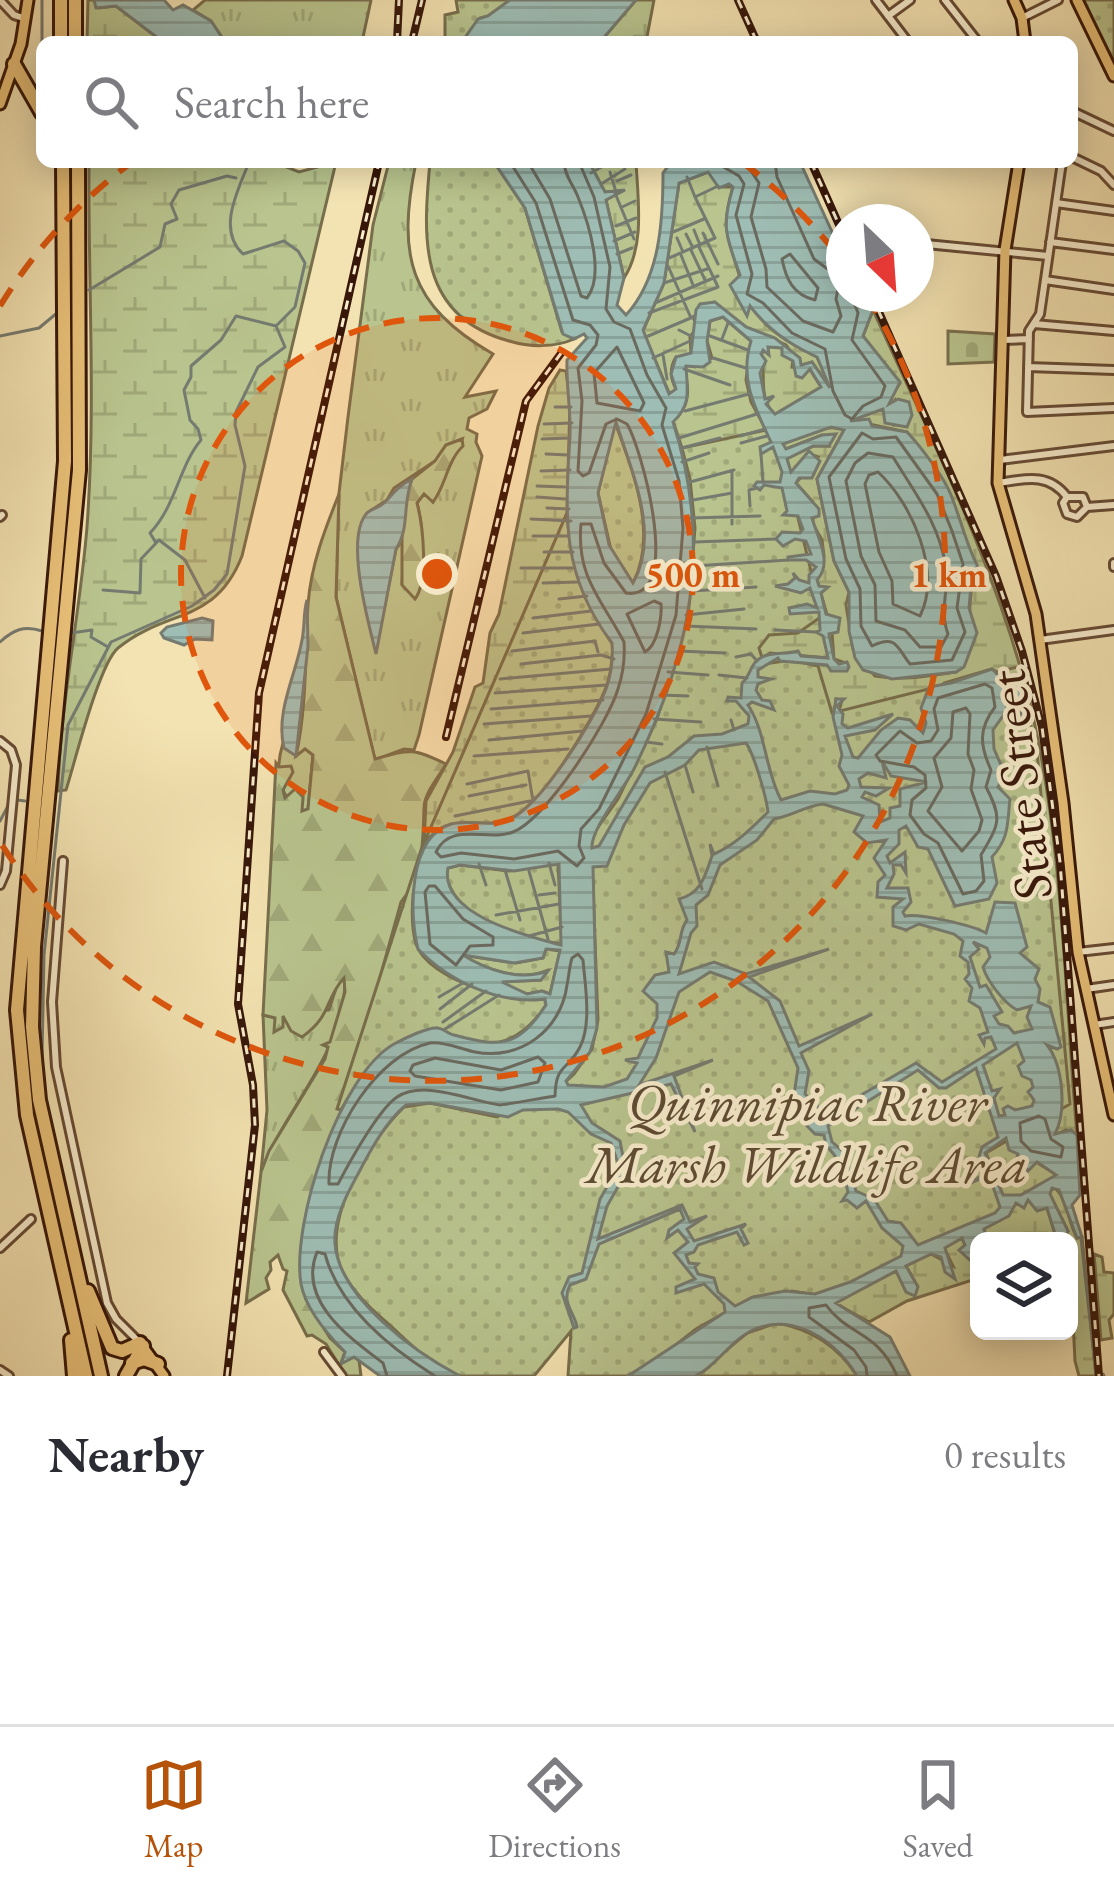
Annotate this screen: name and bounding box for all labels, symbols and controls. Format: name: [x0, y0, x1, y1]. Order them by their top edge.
search box: [36, 36, 1078, 168]
icon: search: [78, 69, 144, 135]
text: Search here: [174, 73, 369, 131]
north arrow: [826, 204, 934, 312]
text: 500 m: [646, 551, 740, 598]
text: 1 km: [911, 551, 987, 598]
centre of rings: [416, 553, 458, 595]
street label: State Street: [970, 666, 1068, 904]
park label: Quinnipiac River Marsh Wildlife Area: [583, 1067, 1028, 1199]
map controls: [970, 1232, 1078, 1340]
button: layers: [970, 1232, 1078, 1340]
text: Nearby: [48, 1421, 204, 1487]
text: 0 results: [944, 1429, 1066, 1480]
tab: Map: [141, 1752, 207, 1867]
tab: Directions: [488, 1752, 621, 1867]
tab: Saved: [903, 1752, 973, 1867]

